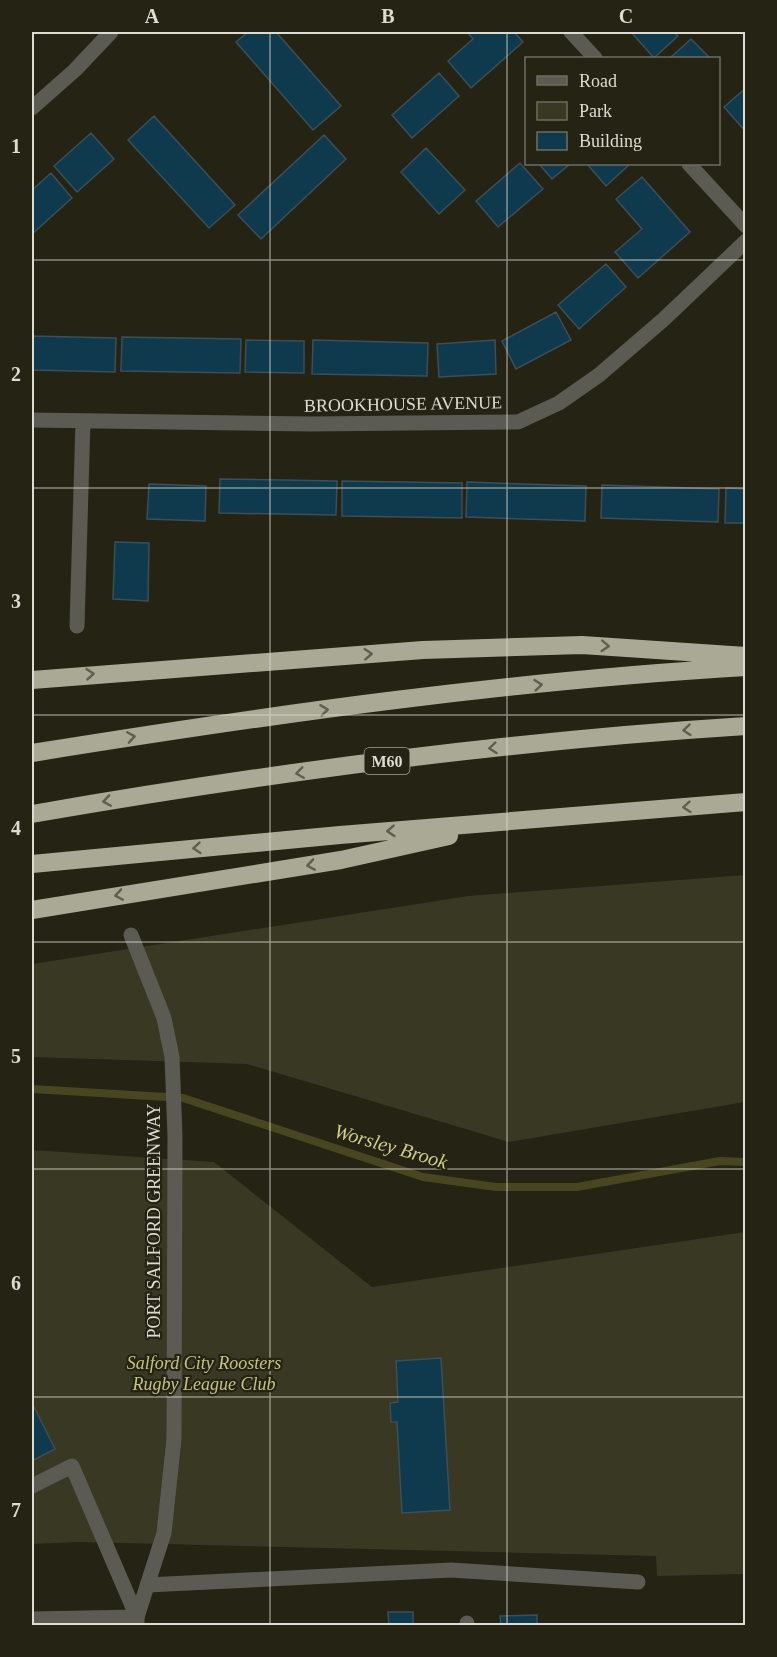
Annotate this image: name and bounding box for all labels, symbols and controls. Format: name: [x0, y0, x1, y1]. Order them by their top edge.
text: A: [145, 5, 160, 27]
text: B: [381, 5, 395, 27]
text: C: [619, 5, 633, 27]
legend: [525, 57, 720, 165]
text: Road: [579, 71, 617, 91]
text: Park: [579, 101, 612, 121]
text: Building: [579, 131, 642, 151]
text: 1: [11, 135, 21, 157]
text: 2: [11, 363, 21, 385]
street label: BROOKHOUSE AVENUE: [304, 392, 502, 416]
text: 3: [11, 590, 21, 612]
one-way arrow: [600, 639, 609, 652]
one-way arrow: [363, 648, 373, 661]
one-way arrow: [85, 668, 94, 681]
one-way arrow: [534, 679, 543, 692]
one-way arrow: [319, 704, 328, 716]
one-way arrow: [683, 723, 692, 736]
one-way arrow: [125, 731, 135, 744]
one-way arrow: [488, 741, 498, 754]
road number: M60: [364, 748, 410, 774]
one-way arrow: [295, 766, 304, 778]
one-way arrow: [102, 795, 111, 807]
one-way arrow: [683, 801, 692, 814]
text: 4: [11, 817, 21, 839]
one-way arrow: [387, 824, 396, 837]
one-way arrow: [192, 841, 201, 854]
one-way arrow: [306, 858, 316, 870]
one-way arrow: [114, 889, 123, 901]
text: 5: [11, 1045, 21, 1067]
street label: PORT SALFORD GREENWAY: [144, 1104, 164, 1338]
water label: Worsley Brook: [332, 1119, 451, 1174]
text: 6: [11, 1272, 21, 1294]
park label: Salford City Roosters Rugby League Club: [127, 1353, 281, 1394]
text: 7: [11, 1499, 21, 1521]

